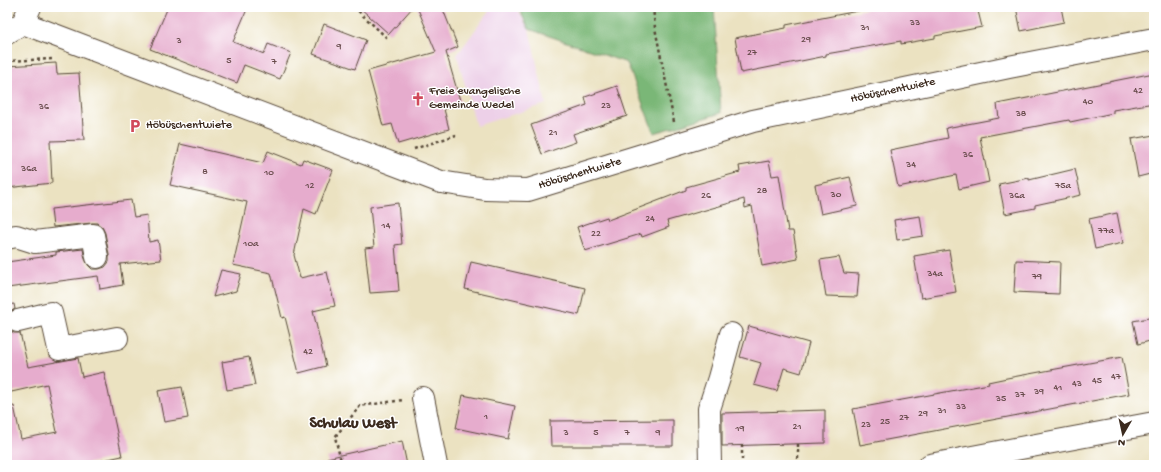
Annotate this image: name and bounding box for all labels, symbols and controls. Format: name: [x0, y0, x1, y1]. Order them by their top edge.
house number: 33: [909, 17, 920, 29]
house number: 31: [859, 22, 870, 34]
house number: 29: [801, 34, 811, 46]
house number: 3: [175, 35, 182, 47]
house number: 9: [335, 41, 342, 53]
house number: 27: [747, 47, 758, 59]
house number: 5: [226, 55, 232, 67]
house number: 7: [270, 56, 277, 68]
street label: Höbüschentwiete: [849, 75, 937, 107]
place label: Freie evangelische Gemeinde Wedel: [428, 85, 521, 113]
house number: 42: [1133, 85, 1143, 97]
church icon: Freie evangelische Gemeinde Wedel: [410, 91, 426, 107]
house number: 40: [1083, 96, 1094, 108]
house number: 23: [601, 100, 611, 112]
house number: 36: [38, 101, 50, 113]
house number: 38: [1015, 108, 1027, 120]
parking icon: Höbüschentwiete: [127, 118, 143, 134]
place label: Höbüschentwiete: [146, 119, 233, 133]
house number: 21: [549, 127, 557, 139]
house number: 36: [962, 149, 974, 161]
street label: Höbüschentwiete: [537, 155, 624, 193]
house number: 34: [905, 159, 916, 171]
house number: 36a: [20, 163, 37, 175]
house number: 8: [202, 166, 208, 178]
house number: 10: [263, 167, 274, 179]
house number: 12: [305, 180, 315, 192]
house number: 75a: [1054, 180, 1071, 192]
house number: 28: [757, 185, 768, 197]
house number: 30: [830, 189, 842, 201]
house number: 26: [701, 190, 712, 202]
house number: 36a: [1008, 190, 1025, 202]
house number: 24: [645, 213, 655, 225]
house number: 14: [381, 220, 391, 232]
house number: 77a: [1097, 225, 1114, 237]
house number: 22: [591, 228, 601, 240]
house number: 10a: [242, 238, 259, 250]
house number: 34a: [926, 268, 943, 280]
house number: 79: [1031, 271, 1042, 283]
house number: 42: [303, 346, 313, 358]
house number: 47: [1111, 371, 1122, 383]
house number: 45: [1092, 375, 1102, 387]
house number: 43: [1072, 378, 1082, 390]
house number: 41: [1054, 382, 1062, 394]
house number: 39: [1033, 386, 1044, 398]
house number: 37: [1014, 389, 1026, 401]
house number: 35: [995, 393, 1006, 405]
house number: 33: [955, 401, 966, 413]
house number: 31: [936, 405, 947, 417]
house number: 29: [918, 408, 928, 420]
house number: 1: [483, 411, 488, 423]
house number: 27: [899, 412, 910, 424]
north arrow: [1103, 414, 1143, 454]
district label: Schulau West: [310, 415, 398, 434]
house number: 25: [880, 416, 890, 428]
house number: 23: [861, 419, 871, 431]
house number: 21: [793, 421, 801, 433]
house number: 19: [734, 423, 745, 435]
house number: 3: [562, 427, 569, 439]
house number: 5: [593, 427, 599, 439]
house number: 7: [623, 427, 630, 439]
house number: 9: [654, 427, 661, 439]
text: N: [1117, 435, 1126, 448]

